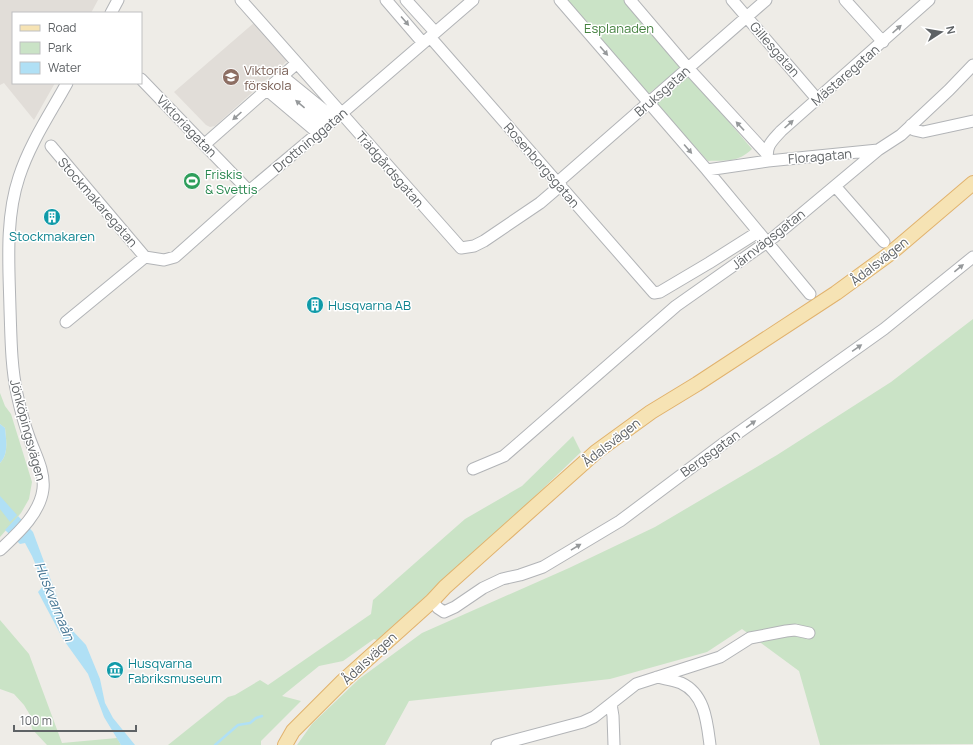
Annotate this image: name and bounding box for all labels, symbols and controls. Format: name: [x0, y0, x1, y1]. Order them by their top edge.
legend: [12, 12, 142, 84]
north arrow: [921, 12, 961, 52]
one-way arrow: [400, 16, 409, 27]
street label: Gillesgatan: [746, 18, 804, 80]
text: Road: [48, 19, 76, 36]
park label: Esplanaden: [584, 19, 654, 37]
one-way arrow: [892, 24, 903, 33]
text: N: [943, 24, 959, 35]
text: Park: [48, 39, 73, 56]
street label: Mästaregatan: [807, 40, 883, 110]
one-way arrow: [599, 45, 608, 56]
text: Water: [48, 59, 82, 76]
place label: Viktoria förskola: [244, 61, 292, 94]
street label: Bruksgatan: [630, 62, 694, 120]
school or university icon: Viktoria förskola: [221, 67, 241, 87]
street label: Viktoriagatan: [153, 91, 221, 161]
one-way arrow: [295, 100, 306, 109]
street label: Drottninggatan: [269, 104, 351, 176]
one-way arrow: [232, 111, 243, 120]
street label: Rosenborgsgatan: [500, 119, 584, 211]
one-way arrow: [784, 119, 794, 128]
one-way arrow: [736, 121, 745, 130]
street label: Trädgårdsgatan: [352, 127, 428, 211]
one-way arrow: [684, 144, 693, 155]
street label: Floragatan: [787, 144, 853, 168]
street label: Stockmakaregatan: [54, 153, 142, 251]
place label: Friskis & Svettis: [205, 165, 258, 198]
sports icon: Friskis & Svettis: [182, 171, 202, 191]
street label: Järnvägsgatan: [728, 205, 808, 273]
building icon: Stockmakaren: [42, 207, 62, 227]
place label: Stockmakaren: [9, 227, 95, 245]
street label: Ådalsvägen: [846, 233, 912, 289]
one-way arrow: [953, 264, 964, 273]
building icon: Husqvarna AB: [305, 295, 325, 315]
place label: Husqvarna AB: [328, 296, 411, 314]
one-way arrow: [851, 344, 862, 352]
street label: Jönköpingsvägen: [6, 377, 50, 483]
street label: Ådalsvägen: [578, 414, 644, 470]
one-way arrow: [746, 420, 756, 428]
street label: Bergsgatan: [677, 425, 743, 481]
one-way arrow: [570, 543, 582, 550]
water label: Huskvarnaån: [30, 559, 80, 644]
street label: Ådalsvägen: [338, 628, 400, 688]
place label: Husqvarna Fabriksmuseum: [128, 654, 222, 687]
museum icon: Husqvarna Fabriksmuseum: [105, 660, 125, 680]
scale bar: [14, 707, 136, 733]
text: 100 m: [20, 712, 52, 729]

